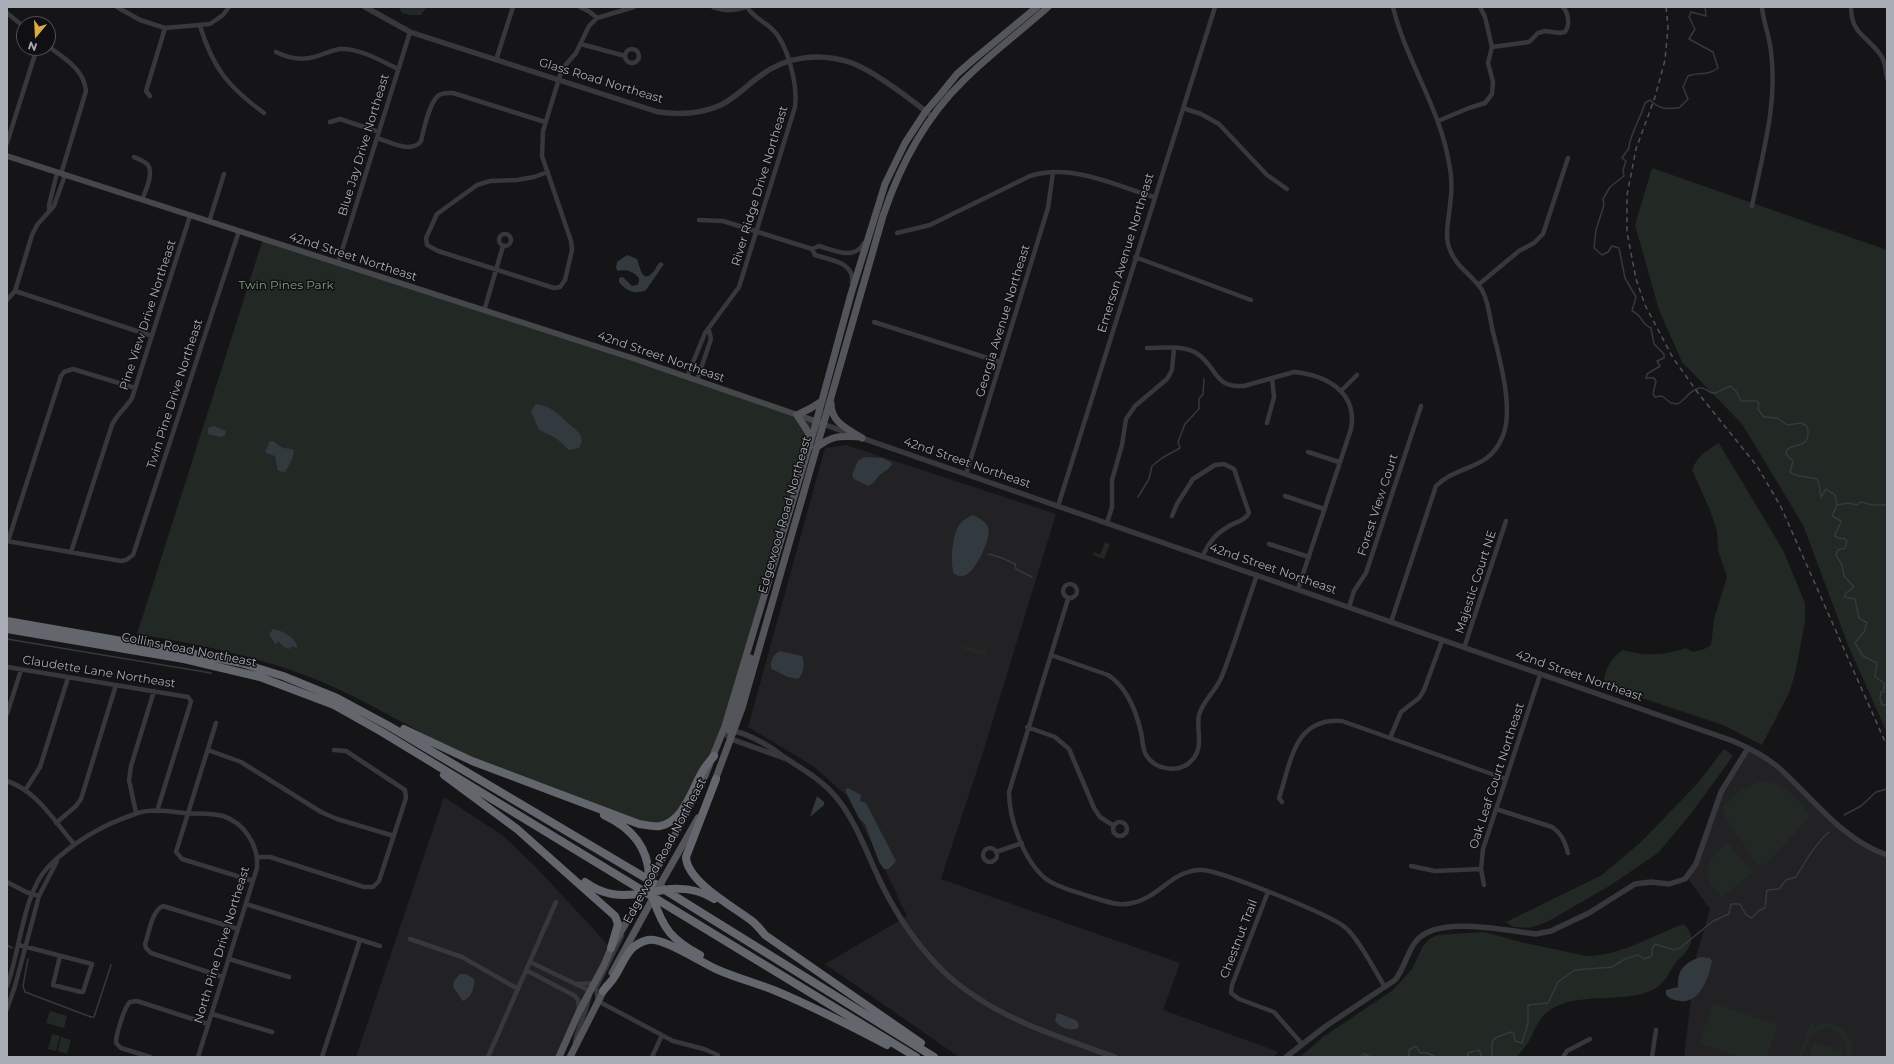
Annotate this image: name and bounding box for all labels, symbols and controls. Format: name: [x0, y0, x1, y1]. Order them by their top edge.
north arrow: [16, 16, 56, 56]
text: N: [26, 38, 39, 54]
street label: Glass Road Northeast: [537, 55, 665, 107]
street label: Blue Jay Drive Northeast: [335, 72, 393, 218]
street label: River Ridge Drive Northeast: [729, 104, 791, 268]
street label: Emerson Avenue Northeast: [1095, 172, 1157, 334]
street label: 42nd Street Northeast: [287, 229, 419, 285]
street label: Pine View Drive Northeast: [117, 238, 179, 392]
street label: Georgia Avenue Northeast: [973, 243, 1033, 399]
park label: Twin Pines Park: [238, 278, 334, 292]
street label: Twin Pine Drive Northeast: [144, 317, 206, 471]
street label: 42nd Street Northeast: [595, 328, 727, 386]
street label: 42nd Street Northeast: [901, 434, 1033, 492]
street label: Edgewood Road Northeast: [756, 435, 814, 595]
street label: Forest View Court: [1355, 452, 1401, 558]
street label: Majestic Court NE: [1453, 529, 1499, 635]
street label: 42nd Street Northeast: [1207, 540, 1339, 598]
street label: Collins Road Northeast: [120, 630, 258, 670]
street label: 42nd Street Northeast: [1513, 647, 1645, 705]
street label: Claudette Lane Northeast: [21, 653, 177, 691]
street label: Oak Leaf Court Northeast: [1467, 701, 1527, 851]
street label: Edgewood Road Northeast: [620, 776, 710, 926]
street label: North Pine Drive Northeast: [191, 865, 253, 1025]
street label: Chestnut Trail: [1217, 898, 1261, 980]

